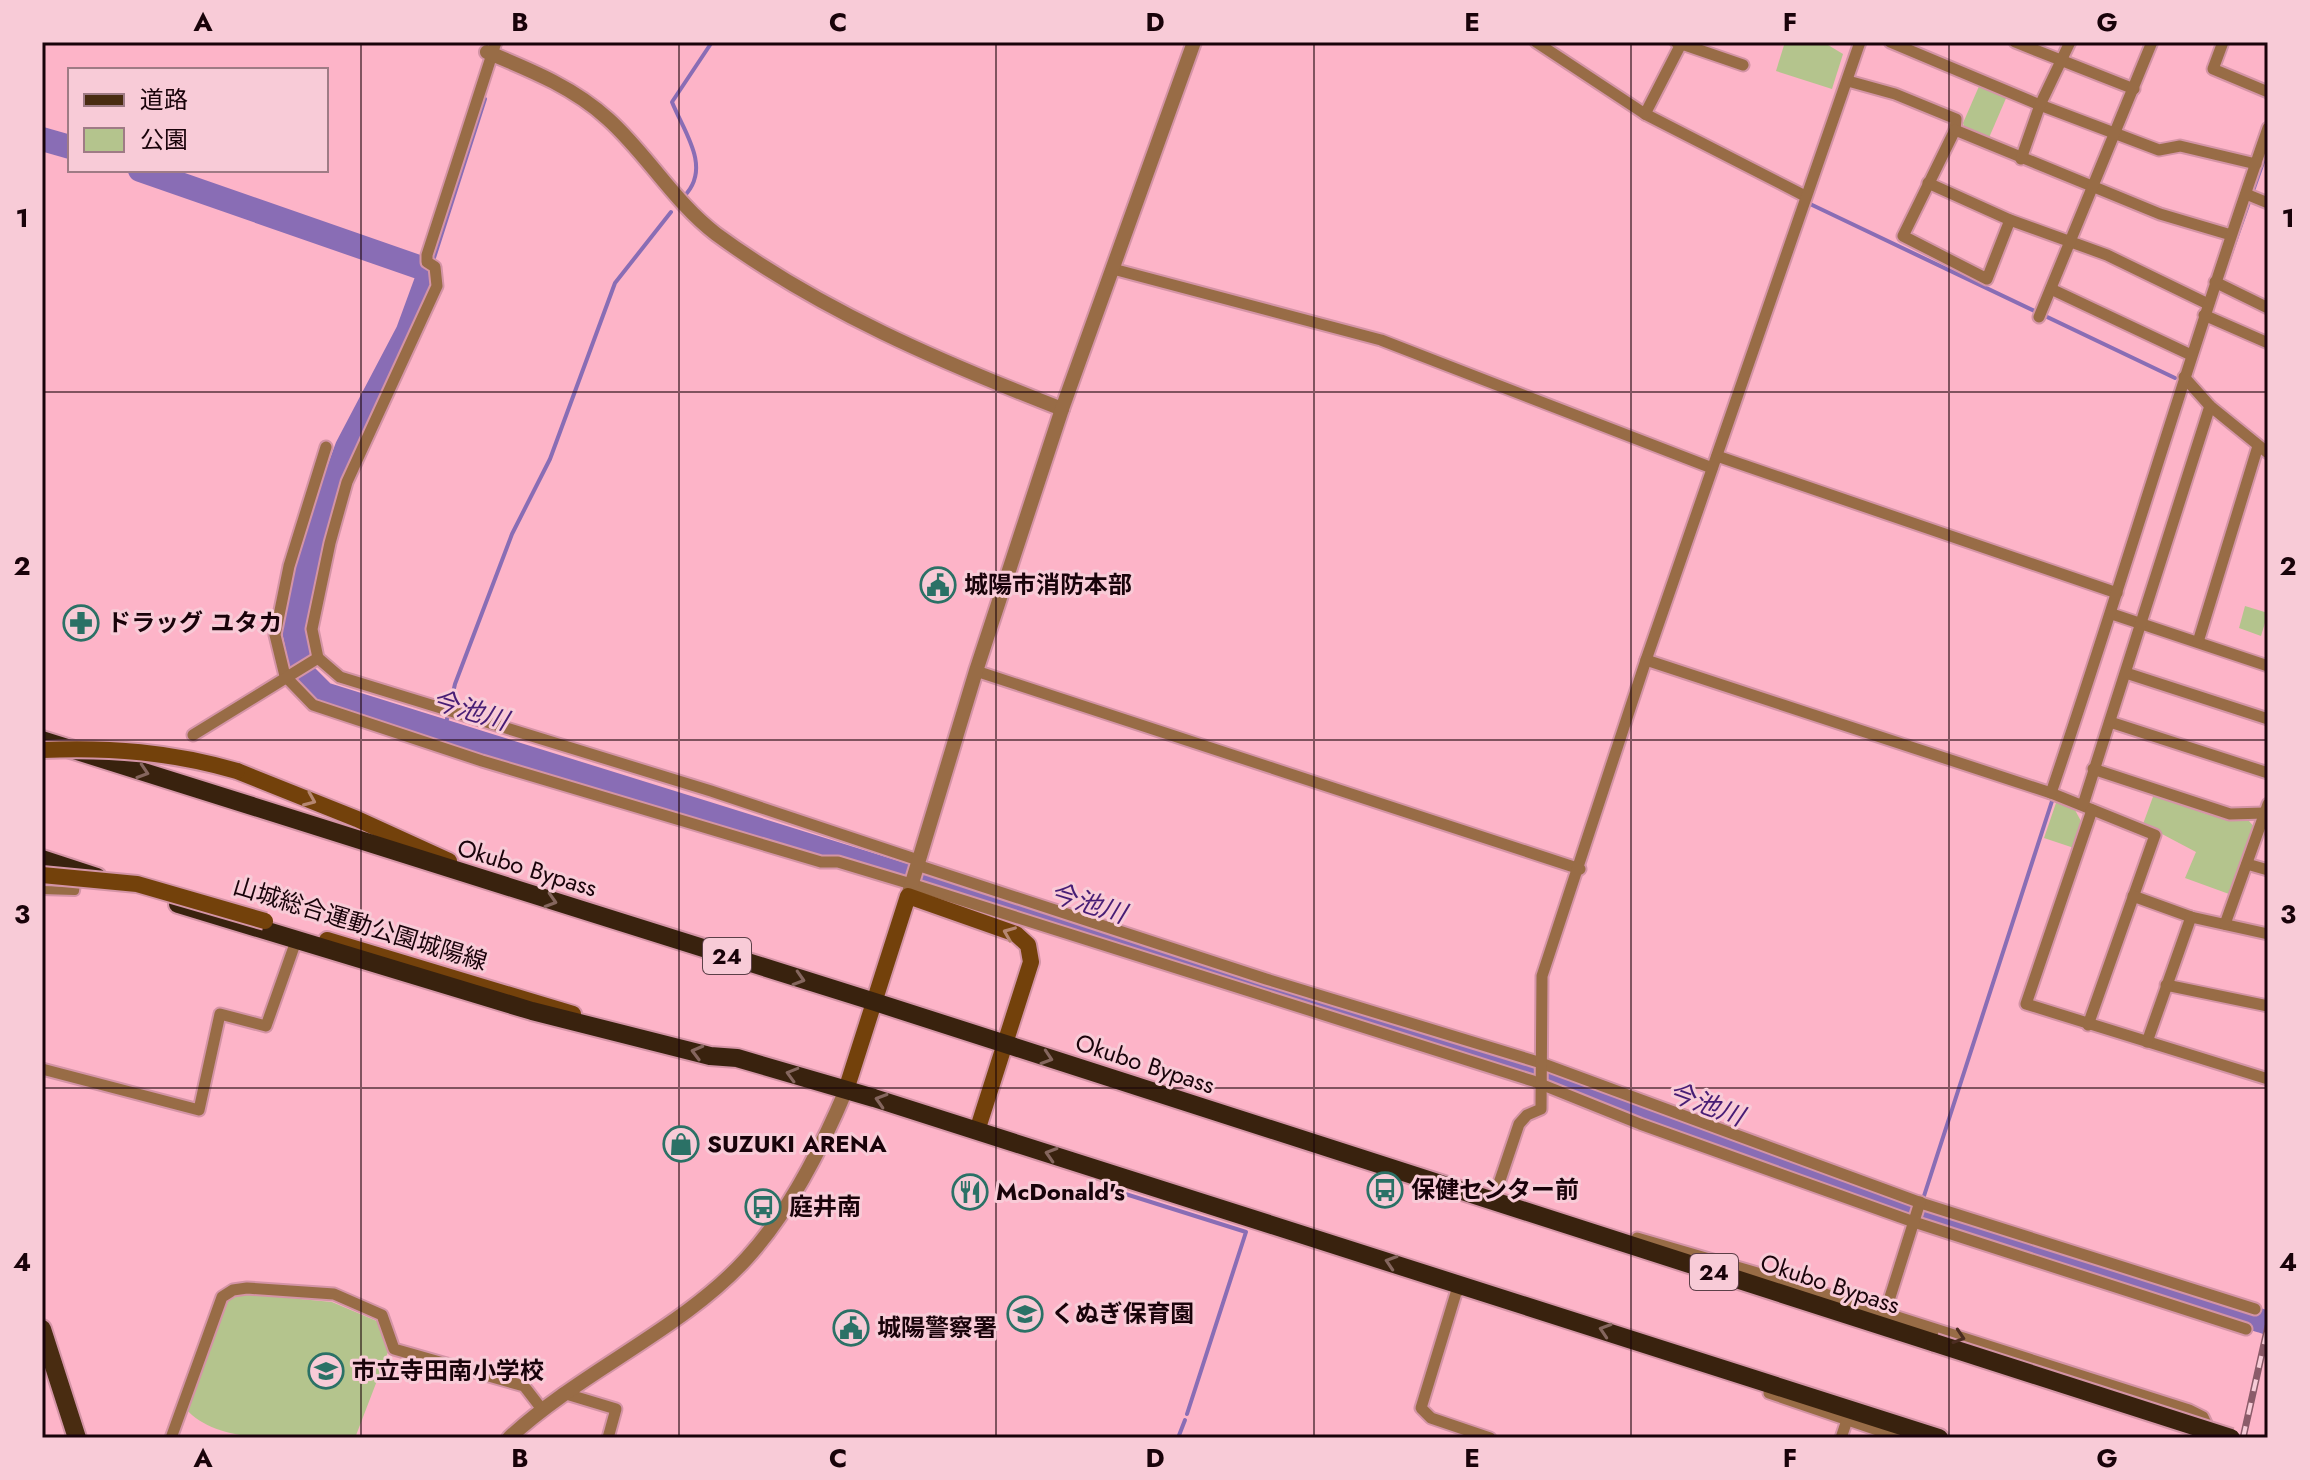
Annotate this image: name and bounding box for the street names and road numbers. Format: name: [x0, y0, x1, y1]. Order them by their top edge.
street label: Okubo Bypass: [453, 830, 601, 905]
street label: 山城総合運動公園城陽線: [229, 868, 491, 979]
road number: 24: [703, 938, 751, 974]
street label: Okubo Bypass: [1071, 1025, 1219, 1102]
street label: Okubo Bypass: [1756, 1245, 1904, 1322]
road number: 24: [1690, 1254, 1738, 1290]

